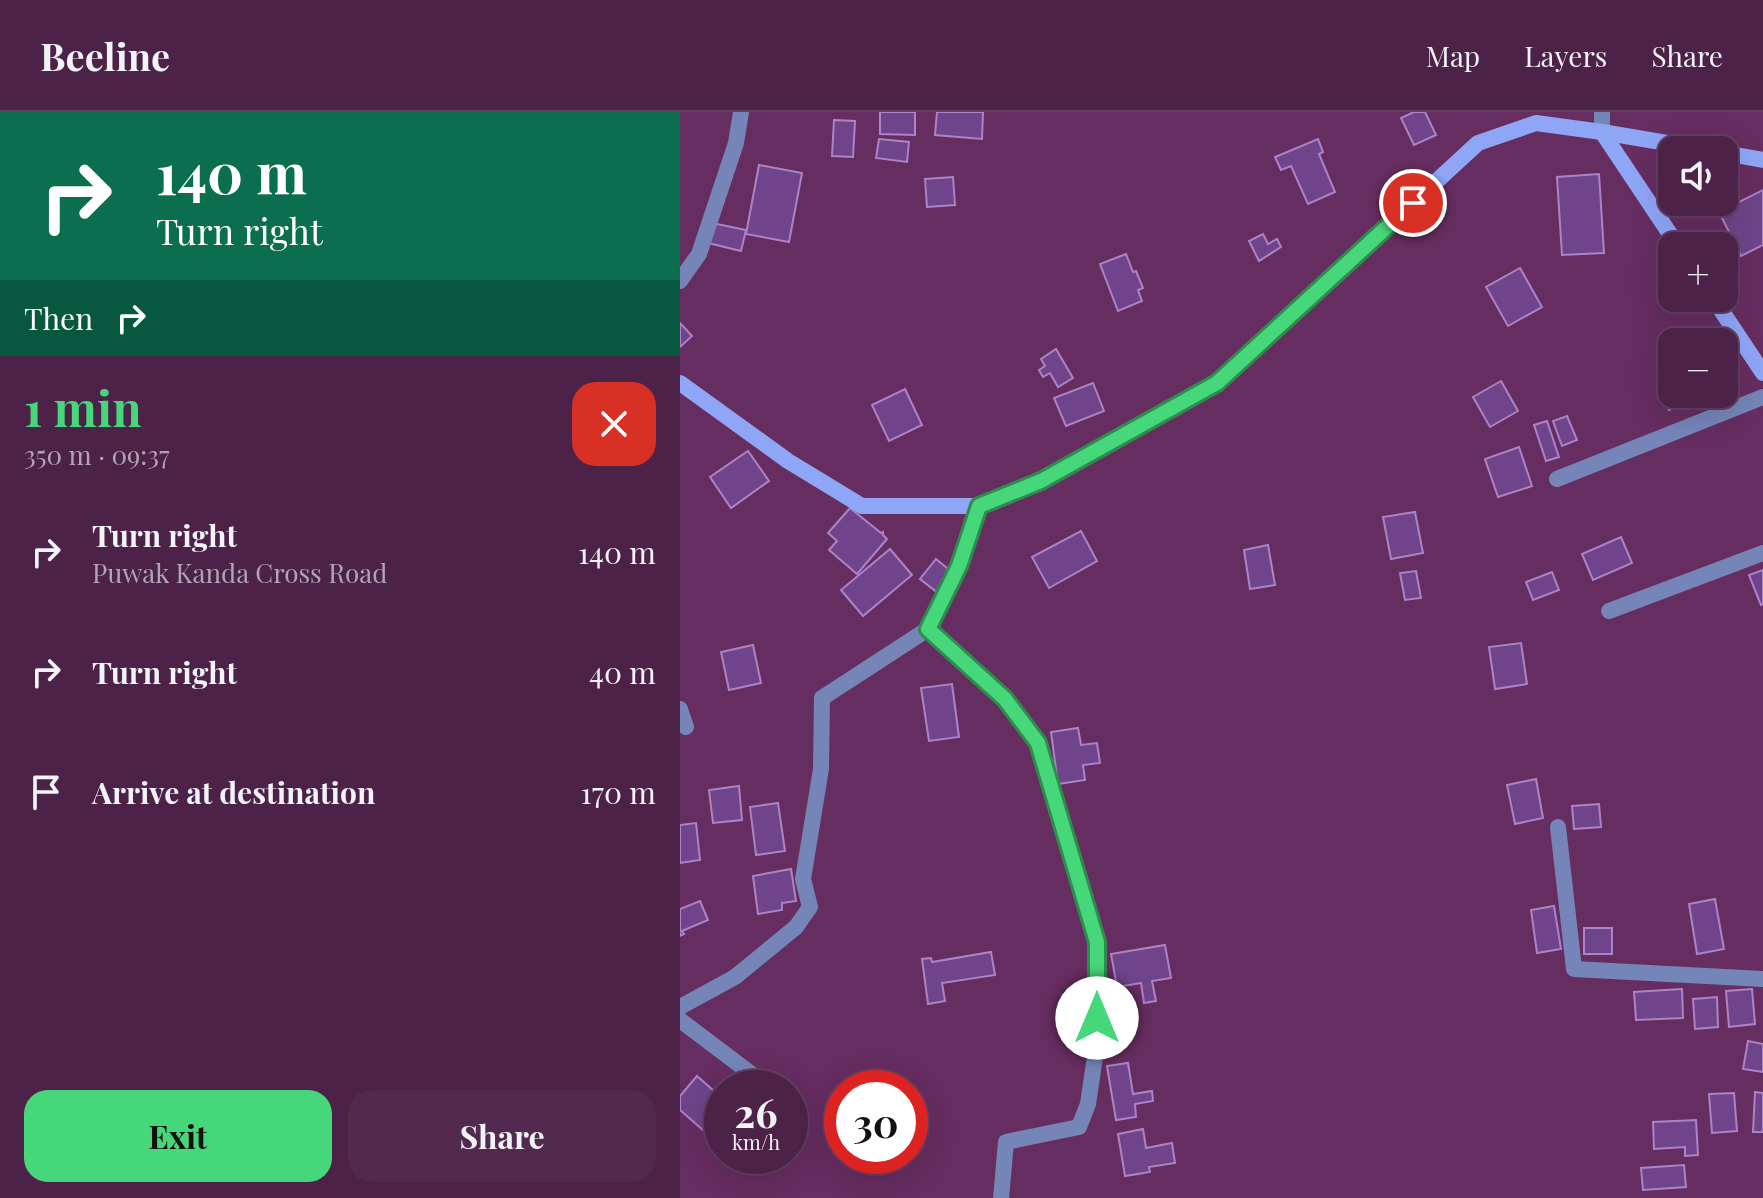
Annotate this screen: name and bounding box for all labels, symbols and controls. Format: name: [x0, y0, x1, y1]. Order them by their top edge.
text: Beeline: [40, 30, 170, 81]
text: Map: [1426, 37, 1480, 74]
text: Layers: [1524, 37, 1607, 74]
text: Share: [1651, 37, 1723, 74]
text: 140 m: [156, 134, 307, 209]
map controls: [1658, 136, 1738, 408]
button: sound: [1658, 136, 1738, 216]
icon: right: [24, 144, 128, 248]
pin: [1379, 169, 1447, 237]
icon: arrive: [1391, 181, 1435, 225]
text: Turn right: [156, 206, 323, 254]
button: +: [1658, 232, 1738, 312]
icon: right: [109, 296, 153, 340]
text: Then: [24, 298, 93, 338]
button: −: [1658, 328, 1738, 408]
text: 1 min: [24, 375, 142, 439]
button: close: [572, 382, 656, 466]
text: 350 m · 09:37: [24, 437, 170, 472]
text: Turn right: [92, 515, 237, 555]
icon: right: [24, 530, 68, 574]
text: 140 m: [578, 532, 656, 572]
text: Puwak Kanda Cross Road: [92, 555, 387, 590]
icon: right: [24, 650, 68, 694]
text: Turn right: [92, 652, 237, 692]
text: 40 m: [589, 652, 656, 692]
icon: arrive: [24, 770, 68, 814]
text: Arrive at destination: [92, 772, 375, 812]
text: 170 m: [581, 772, 656, 812]
position arrow: [1055, 976, 1139, 1060]
speed limit sign: 30: [824, 1070, 928, 1174]
text: 26: [734, 1085, 778, 1138]
button: Exit: [24, 1090, 332, 1182]
button: Share: [348, 1090, 656, 1182]
text: km/h: [732, 1128, 780, 1155]

